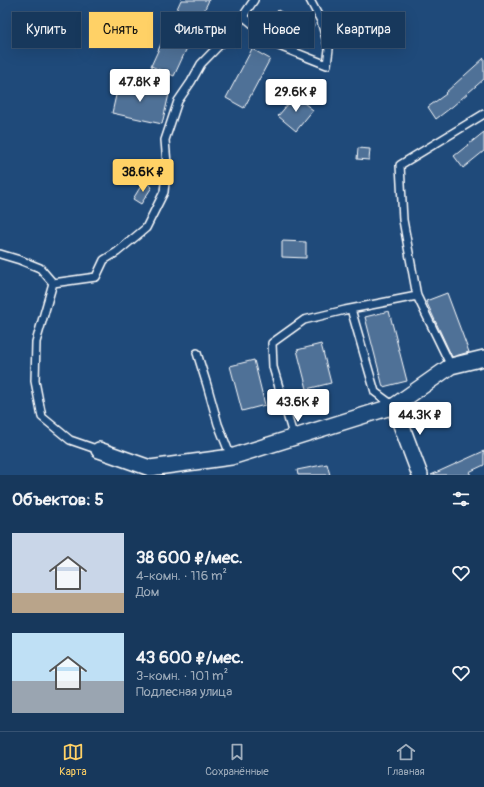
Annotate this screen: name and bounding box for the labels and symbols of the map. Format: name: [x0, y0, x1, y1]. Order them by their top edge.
pin: 47.8K ₽: [103, 69, 177, 103]
pin: 29.6K ₽: [259, 79, 333, 113]
pin: 38.6K ₽: [106, 159, 180, 193]
pin: 43.6K ₽: [261, 389, 335, 423]
pin: 44.3K ₽: [383, 402, 457, 436]

